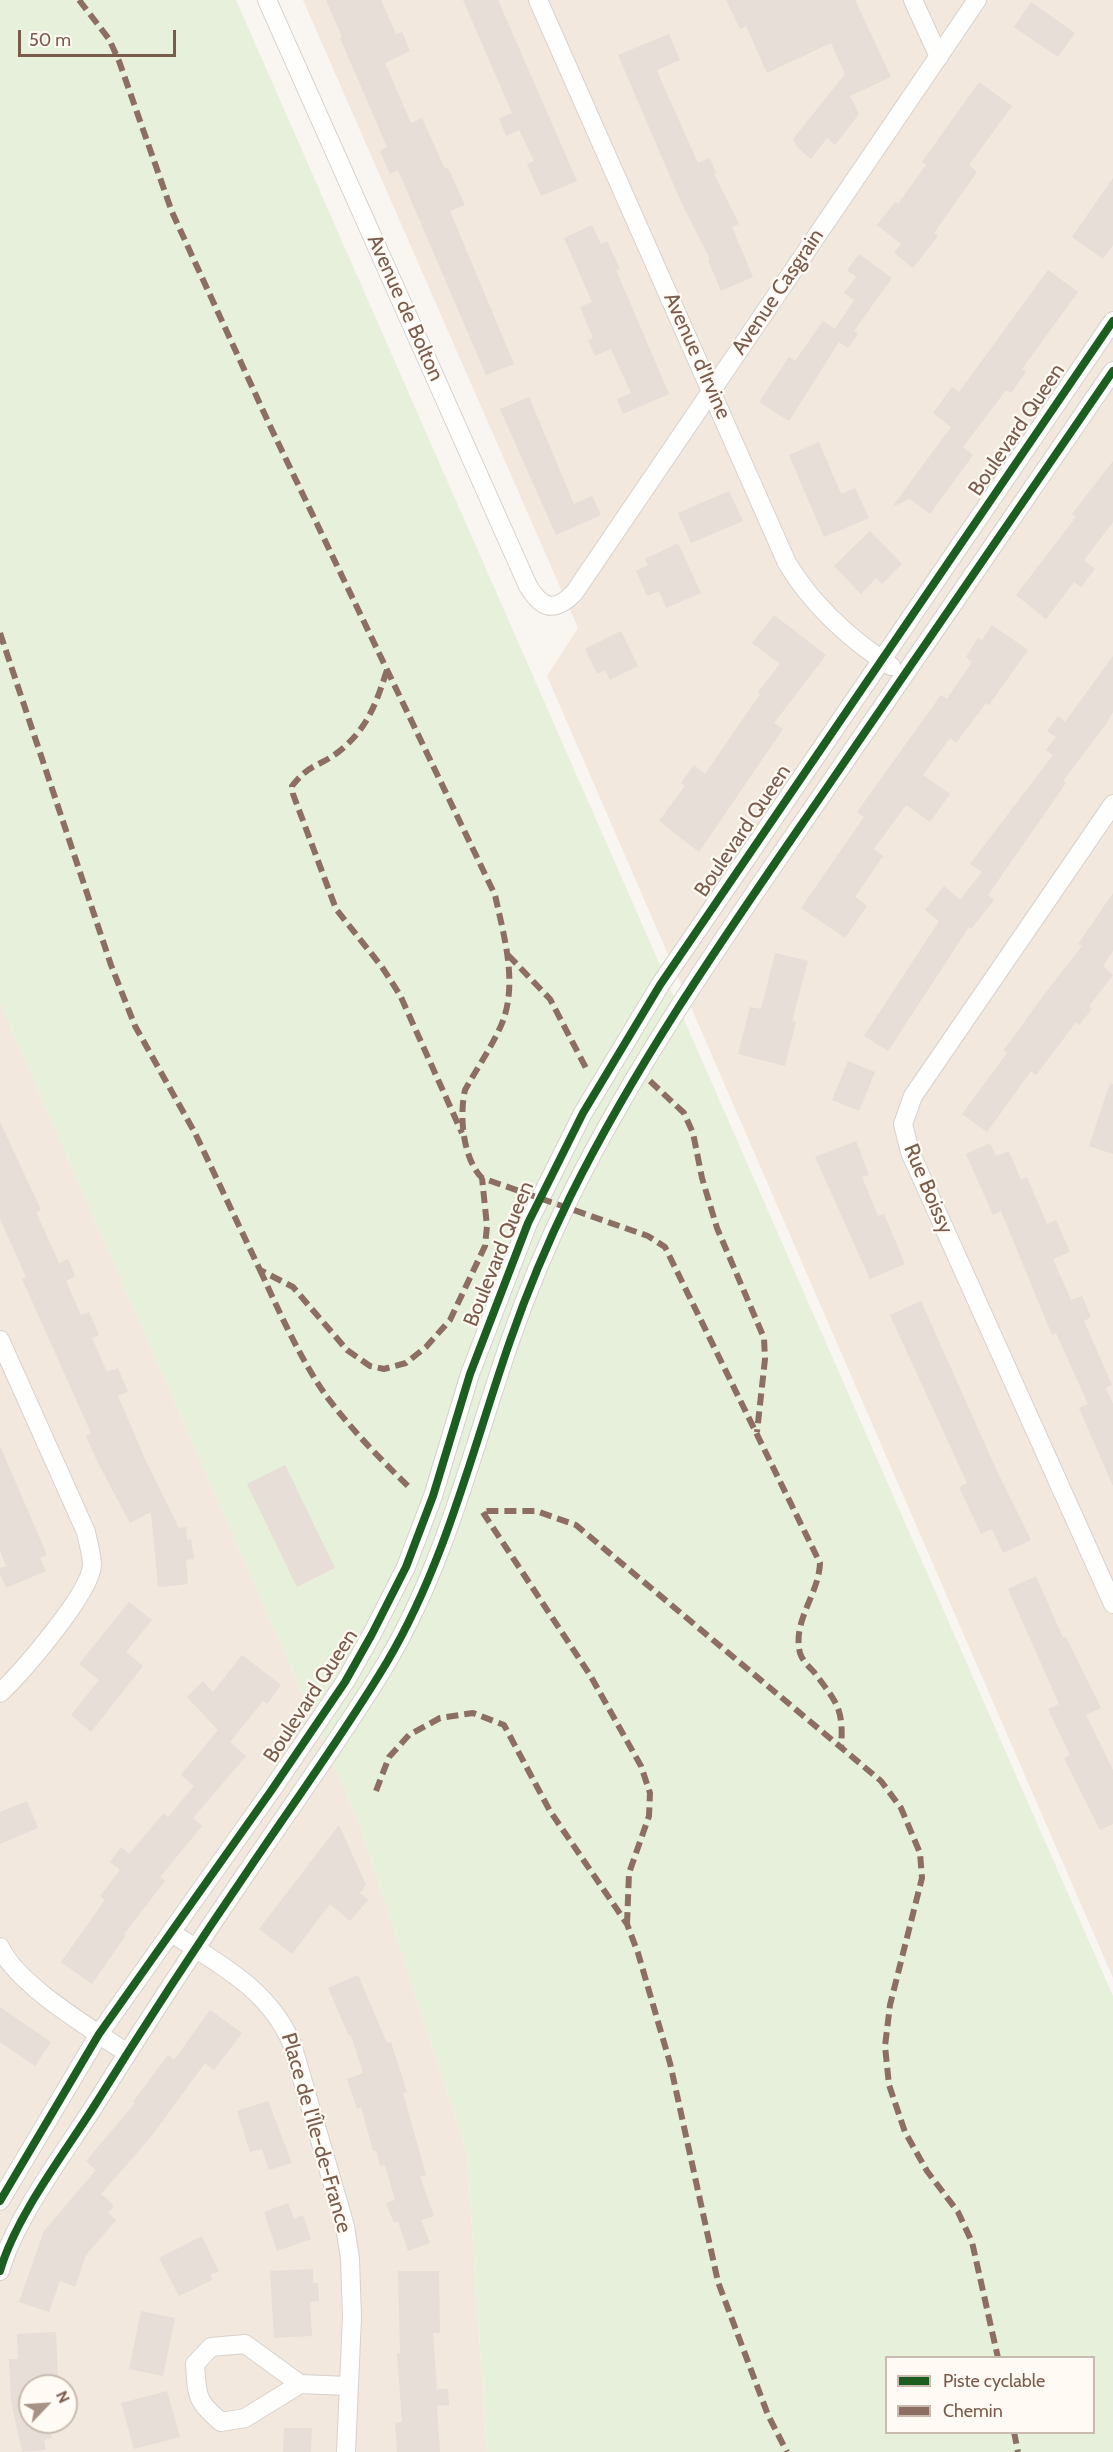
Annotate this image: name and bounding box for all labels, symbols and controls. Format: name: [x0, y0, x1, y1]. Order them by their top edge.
scale bar: [21, 18, 178, 56]
text: 50 m: [29, 29, 71, 51]
street label: Avenue Casgrain: [727, 224, 829, 360]
street label: Avenue de Bolton: [361, 231, 449, 385]
street label: Avenue d'Irvine: [658, 289, 736, 423]
street label: Boulevard Queen: [964, 359, 1070, 501]
street label: Boulevard Queen: [690, 760, 796, 902]
street label: Rue Boissy: [898, 1140, 958, 1238]
street label: Boulevard Queen: [458, 1178, 540, 1330]
street label: Boulevard Queen: [259, 1625, 363, 1767]
street label: Place de l'Île-de-France: [275, 2030, 357, 2236]
legend: [885, 2356, 1095, 2434]
text: Piste cyclable: [943, 2370, 1045, 2392]
north arrow: [18, 2374, 78, 2434]
text: N: [52, 2388, 74, 2406]
text: Chemin: [943, 2400, 1003, 2422]

